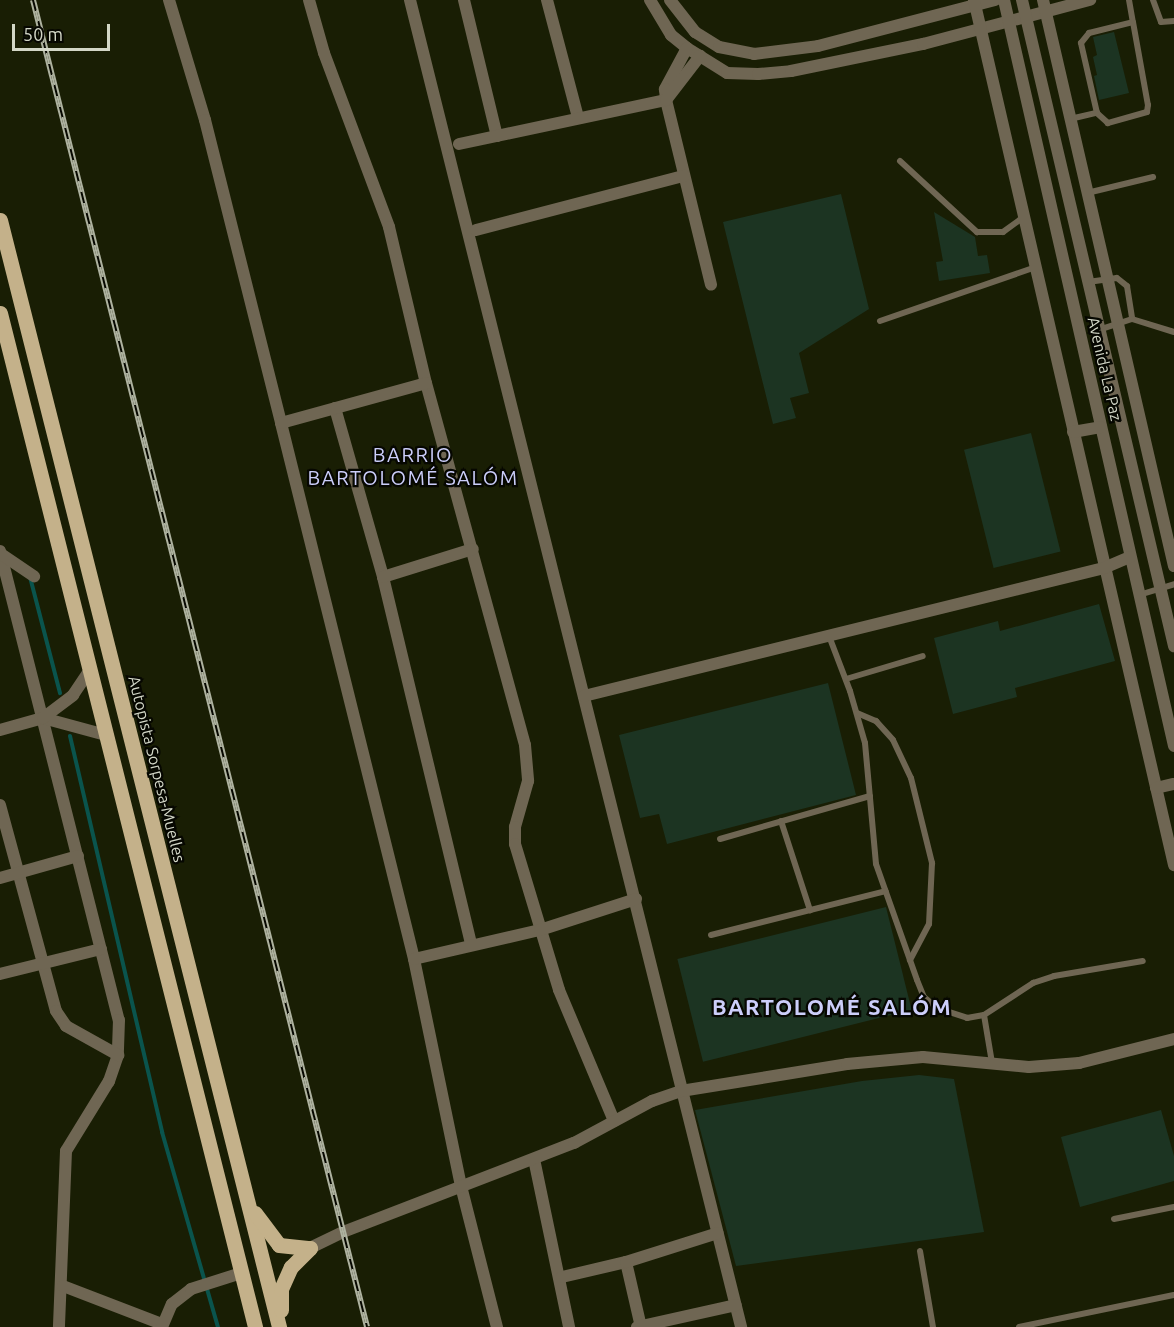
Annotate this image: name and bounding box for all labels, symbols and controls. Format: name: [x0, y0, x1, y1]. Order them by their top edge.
scale bar: [15, 12, 112, 50]
text: 50 m: [23, 24, 63, 44]
street label: Avenida La Paz: [1084, 315, 1126, 423]
district label: BARRIO BARTOLOMÉ SALÓM: [307, 442, 519, 489]
street label: Autopista Sorpesa-Muelles: [125, 674, 189, 864]
district label: BARTOLOMÉ SALÓM: [712, 994, 952, 1020]

